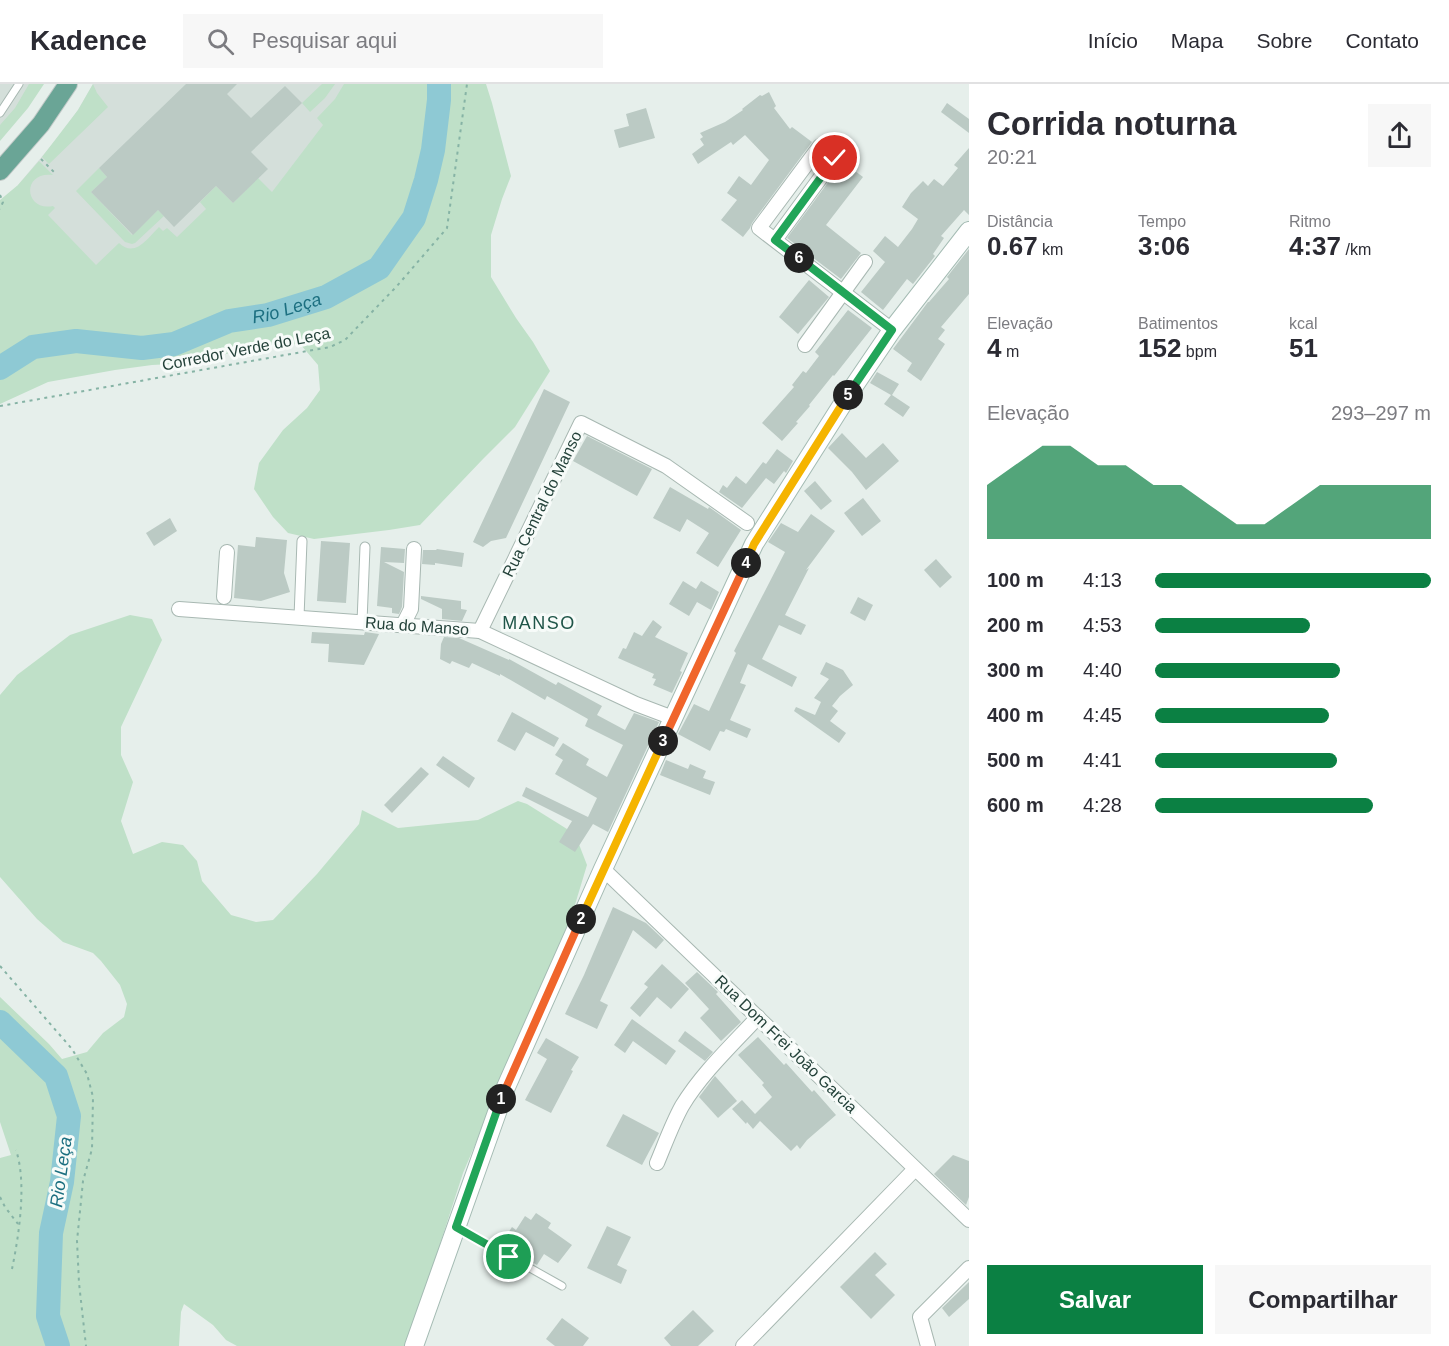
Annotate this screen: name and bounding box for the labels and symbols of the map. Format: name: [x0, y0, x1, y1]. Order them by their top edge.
pin: [809, 132, 860, 183]
pin: 6: [784, 243, 814, 273]
water label: Rio Leça: [251, 289, 324, 327]
street label: Corredor Verde do Leça: [161, 324, 332, 374]
pin: 5: [833, 380, 863, 410]
street label: Rua Central do Manso: [499, 428, 585, 580]
pin: 4: [731, 548, 761, 578]
district label: MANSO: [502, 613, 576, 633]
street label: Rua do Manso: [365, 614, 470, 638]
pin: 3: [648, 726, 678, 756]
pin: 2: [566, 904, 596, 934]
street label: Rua Dom Frei João Garcia: [712, 972, 860, 1116]
pin: 1: [486, 1084, 516, 1114]
water label: Rio Leça: [46, 1135, 76, 1209]
pin: [483, 1231, 534, 1282]

